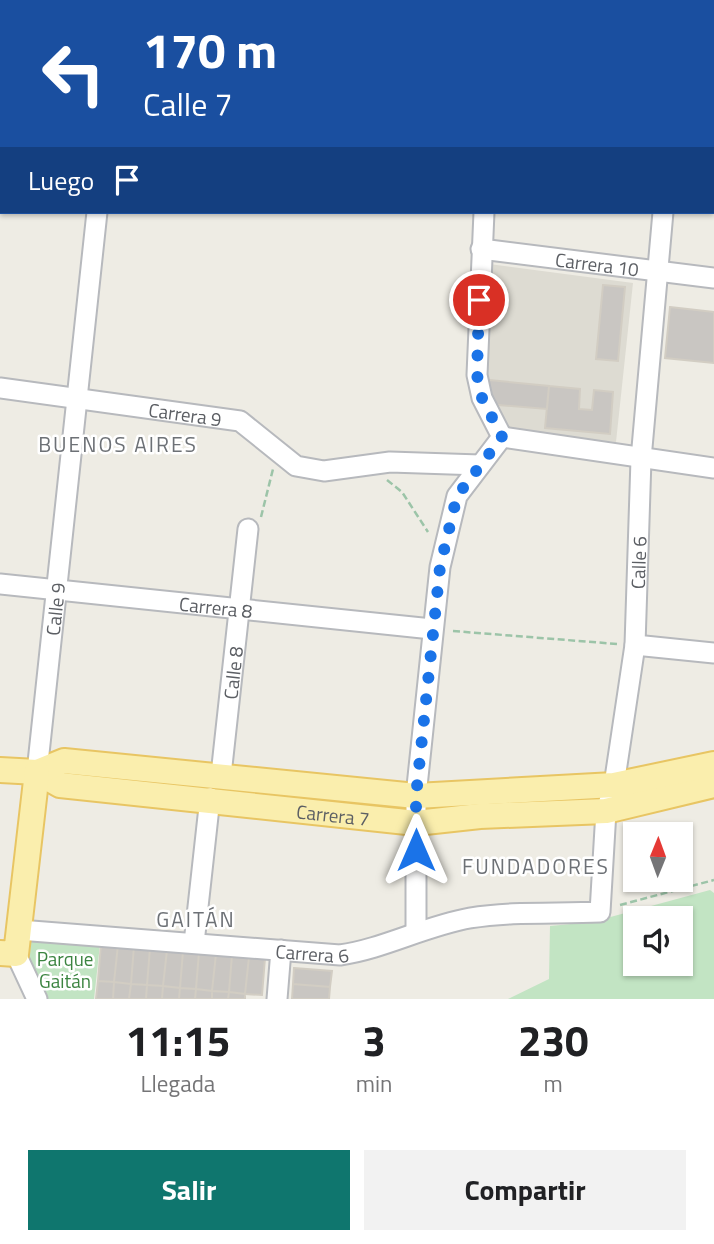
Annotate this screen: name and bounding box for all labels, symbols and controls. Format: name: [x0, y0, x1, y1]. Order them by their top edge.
text: 170 m: [143, 12, 277, 87]
icon: left: [28, 28, 119, 119]
text: Calle 7: [143, 80, 232, 128]
text: Luego: [28, 161, 94, 200]
icon: arrive: [108, 161, 146, 199]
street label: Carrera 10: [554, 244, 641, 283]
pin: [449, 270, 509, 330]
icon: arrive: [460, 281, 498, 319]
street label: Carrera 9: [147, 394, 224, 433]
district label: BUENOS AIRES: [38, 428, 198, 460]
street label: Calle 6: [622, 536, 653, 590]
street label: Calle 9: [37, 581, 72, 637]
street label: Carrera 8: [178, 588, 254, 625]
street label: Calle 8: [215, 644, 250, 701]
street label: Carrera 7: [295, 796, 371, 832]
position arrow: [379, 813, 453, 887]
north arrow: [623, 822, 693, 892]
map controls: [623, 822, 693, 976]
district label: FUNDADORES: [462, 850, 610, 882]
district label: GAITÁN: [156, 903, 236, 935]
button: sound: [623, 906, 693, 976]
street label: Carrera 6: [274, 936, 351, 970]
park label: Parque Gaitán: [37, 944, 93, 995]
text: 11:15: [125, 1008, 230, 1072]
text: 3: [362, 1008, 386, 1072]
text: 230: [518, 1008, 588, 1072]
text: Llegada: [140, 1066, 215, 1101]
text: min: [356, 1066, 392, 1101]
text: m: [544, 1066, 563, 1101]
button: Salir: [28, 1150, 350, 1230]
button: Compartir: [364, 1150, 686, 1230]

